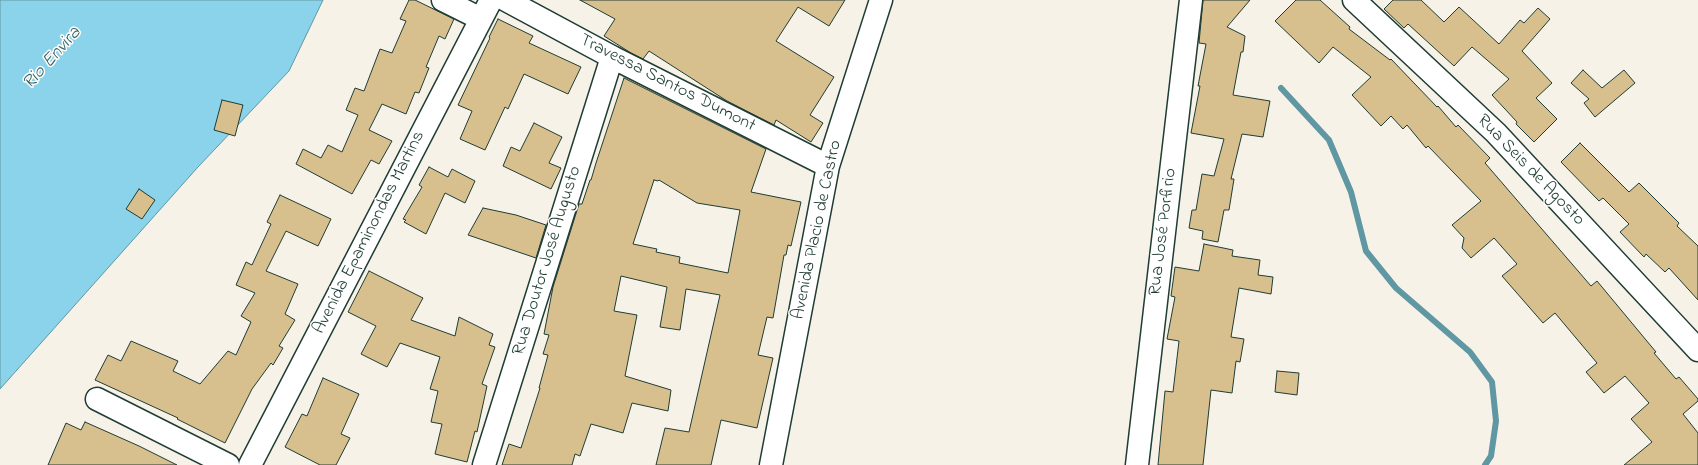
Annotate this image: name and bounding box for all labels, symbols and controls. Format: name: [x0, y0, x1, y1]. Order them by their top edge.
water label: Rio Envira: [19, 23, 87, 95]
street label: Travessa Santos Dumont: [575, 30, 759, 138]
street label: Rua Seis de Agosto: [1471, 111, 1589, 231]
street label: Avenida Epaminondas Martins: [309, 128, 431, 338]
street label: Avenida Placio de Castro: [788, 138, 848, 322]
street label: Rua Doutor José Augusto: [509, 164, 587, 358]
street label: Rua José Porfirio: [1145, 167, 1183, 297]

